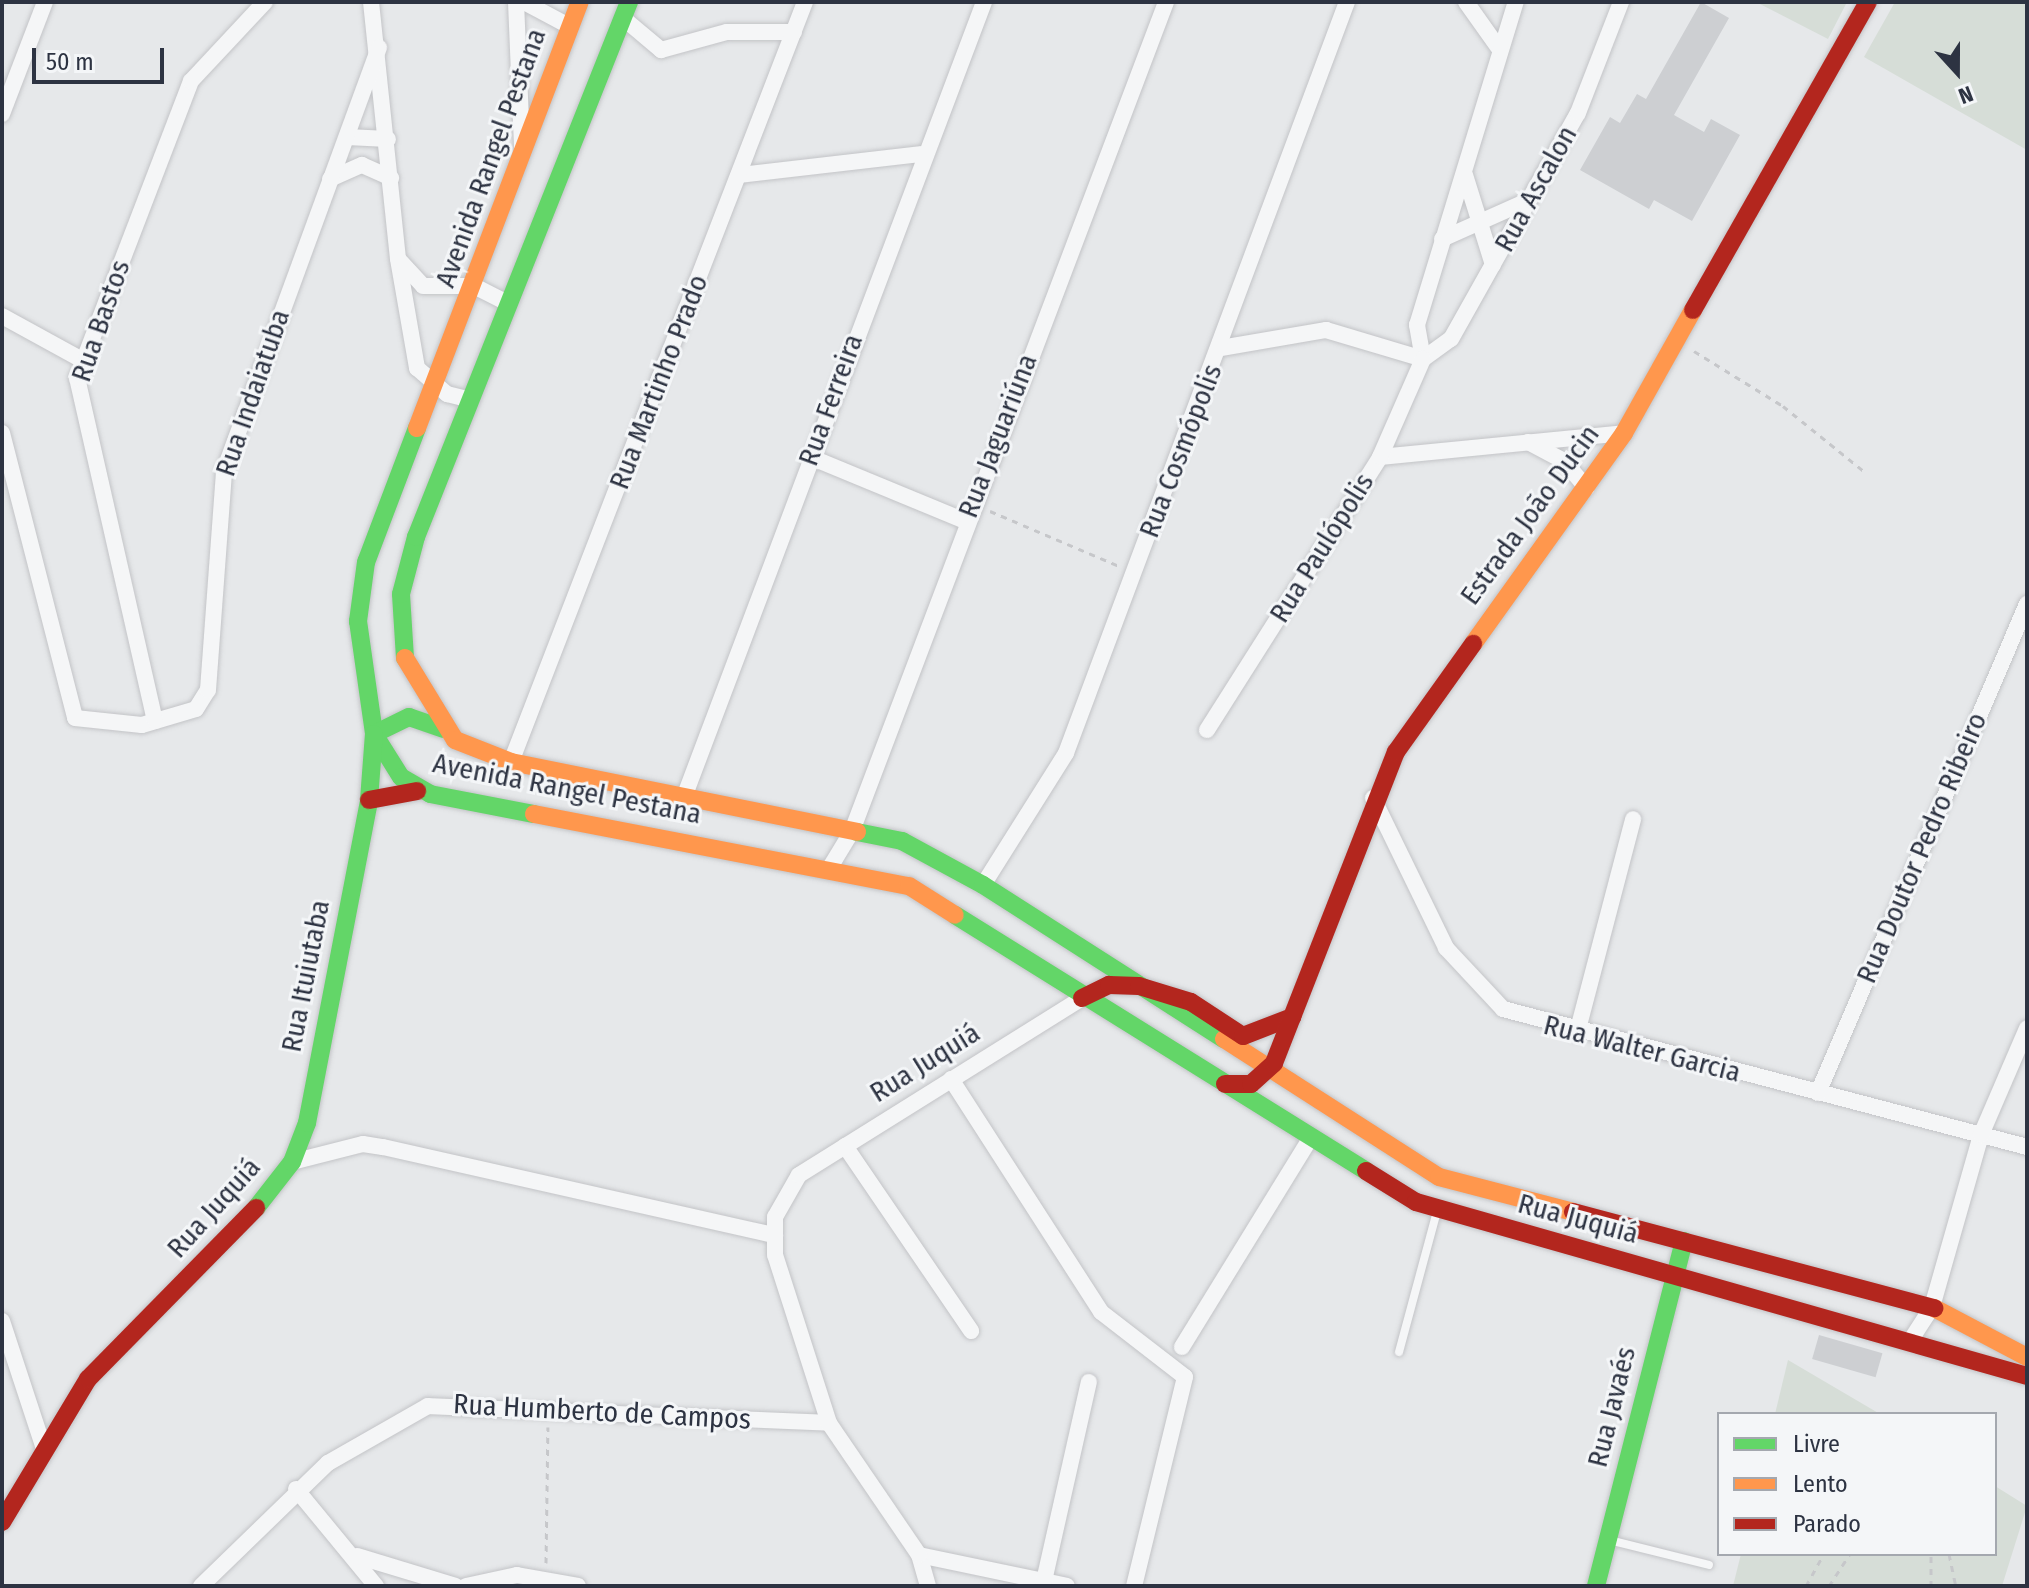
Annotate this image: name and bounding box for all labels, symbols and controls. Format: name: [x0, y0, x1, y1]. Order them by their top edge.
street label: Avenida Rangel Pestana: [429, 24, 553, 292]
scale bar: [36, 32, 168, 82]
north arrow: [1917, 32, 1997, 112]
text: 50 m: [46, 48, 94, 76]
text: N: [1955, 80, 1977, 110]
street label: Rua Ascalon: [1488, 120, 1584, 258]
street label: Rua Bastos: [65, 256, 137, 386]
street label: Rua Martinho Prado: [603, 270, 715, 494]
street label: Rua Indaiatuba: [209, 305, 297, 481]
street label: Rua Ferreira: [792, 330, 870, 470]
street label: Rua Jaguariúna: [951, 349, 1045, 523]
street label: Rua Cosmópolis: [1133, 360, 1229, 542]
street label: Estrada João Ducin: [1454, 419, 1606, 611]
street label: Rua Paulópolis: [1263, 467, 1381, 629]
street label: Rua Doutor Pedro Ribeiro: [1850, 708, 1994, 988]
street label: Avenida Rangel Pestana: [430, 746, 704, 832]
street label: Rua Ituiutaba: [275, 897, 337, 1055]
street label: Rua Walter Garcia: [1540, 1008, 1744, 1090]
street label: Rua Juquiá: [864, 1016, 986, 1110]
street label: Rua Juquiá: [160, 1151, 268, 1265]
street label: Rua Juquiá: [1514, 1187, 1642, 1251]
street label: Rua Javaés: [1581, 1343, 1643, 1471]
street label: Rua Humberto de Campos: [452, 1387, 752, 1437]
legend: [1717, 1412, 1997, 1556]
text: Livre: [1793, 1430, 1840, 1458]
text: Lento: [1793, 1470, 1848, 1498]
text: Parado: [1793, 1510, 1861, 1538]

